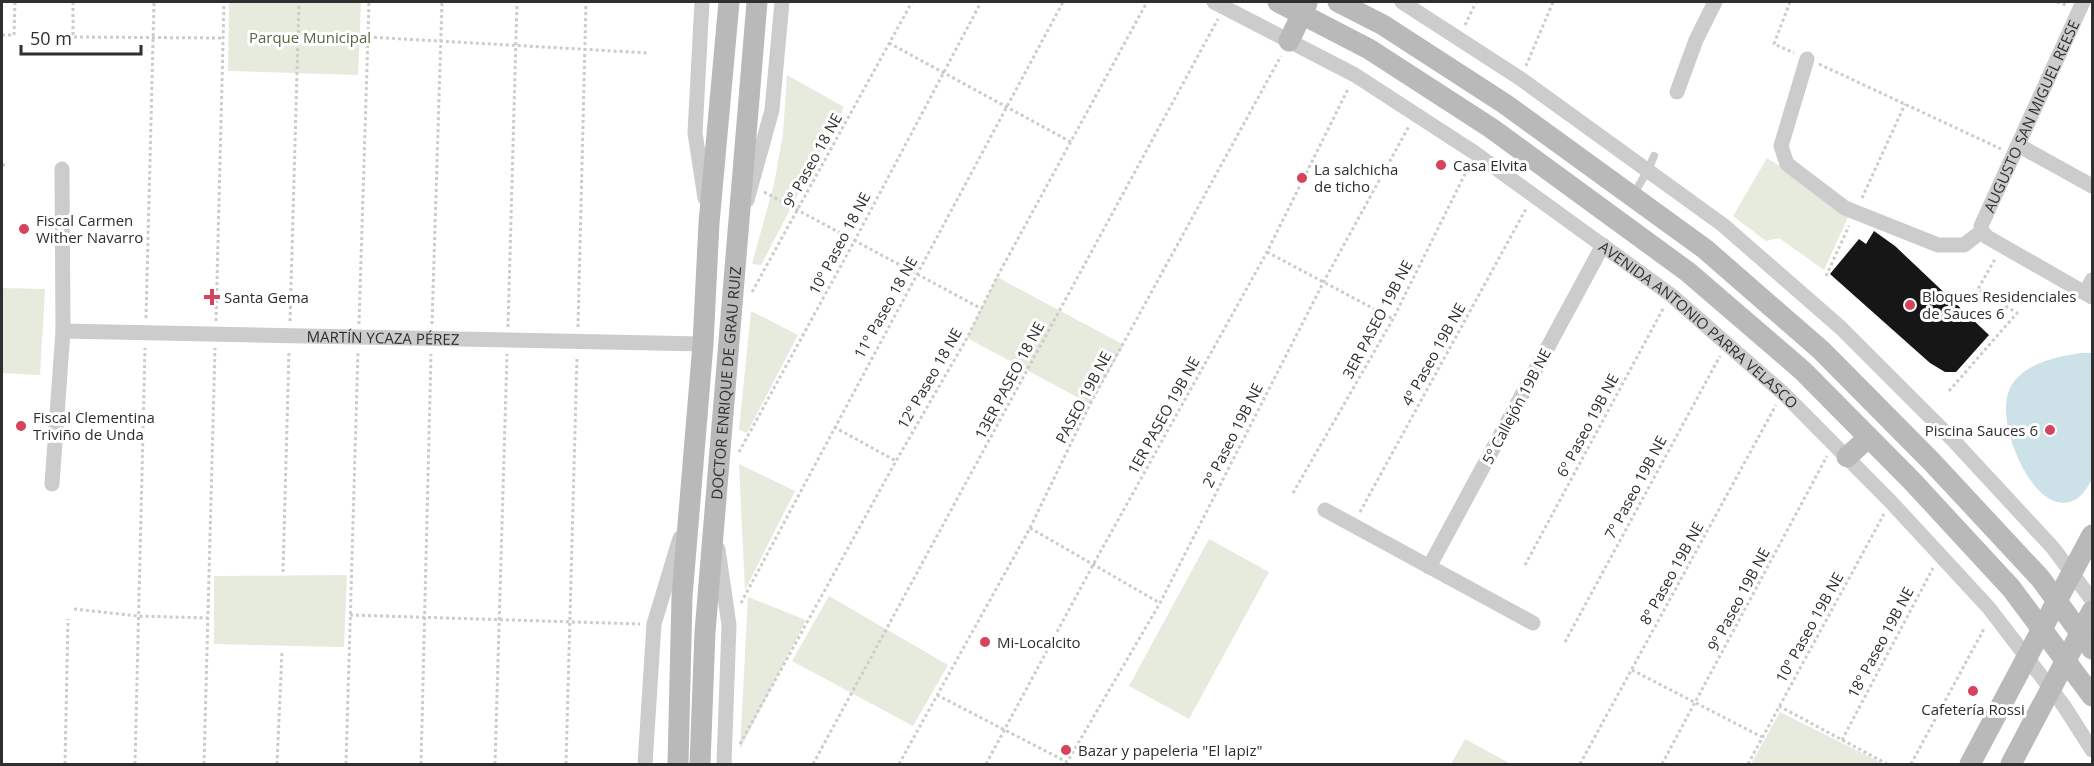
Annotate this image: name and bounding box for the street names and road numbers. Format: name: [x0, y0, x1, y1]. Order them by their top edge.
street label: AUGUSTO SAN MIGUEL REESE: [1979, 17, 2084, 215]
street label: 9º Paseo 18 NE: [778, 109, 846, 211]
street label: 10º Paseo 18 NE: [804, 188, 874, 298]
street label: AVENIDA ANTONIO PARRA VELASCO: [1595, 236, 1803, 413]
street label: 11º Paseo 18 NE: [849, 253, 921, 361]
street label: 3ER PASEO 19B NE: [1337, 256, 1417, 382]
street label: DOCTOR ENRIQUE DE GRAU RUIZ: [706, 266, 745, 500]
street label: 4º Paseo 19B NE: [1397, 299, 1469, 409]
street label: 13ER PASEO 18 NE: [970, 318, 1048, 442]
street label: 12º Paseo 18 NE: [892, 324, 966, 432]
street label: MARTÍN YCAZA PÉREZ: [306, 326, 460, 349]
street label: 5º Callejón 19B NE: [1477, 345, 1555, 467]
street label: PASEO 19B NE: [1050, 348, 1116, 446]
street label: 1ER PASEO 19B NE: [1122, 353, 1204, 477]
street label: 6º Paseo 19B NE: [1551, 370, 1623, 480]
street label: 2º Paseo 19B NE: [1197, 380, 1267, 490]
street label: 7º Paseo 19B NE: [1599, 432, 1671, 542]
street label: 8º Paseo 19B NE: [1635, 518, 1707, 628]
street label: 9º Paseo 19B NE: [1702, 544, 1774, 654]
street label: 10º Paseo 19B NE: [1770, 568, 1848, 686]
street label: 18º Paseo 19B NE: [1842, 583, 1918, 701]

